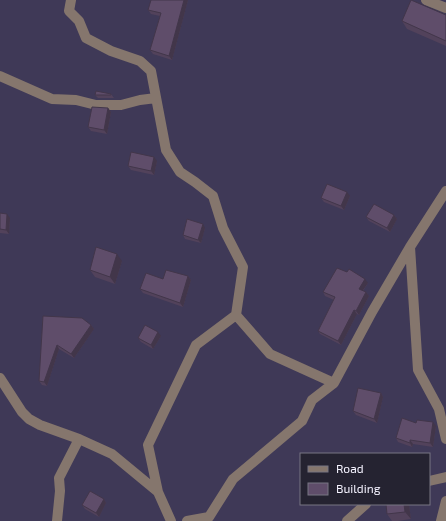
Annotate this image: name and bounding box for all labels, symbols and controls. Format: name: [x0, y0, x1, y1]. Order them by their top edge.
legend: [300, 453, 430, 505]
text: Road: [336, 461, 364, 475]
text: Building: [336, 481, 381, 495]

